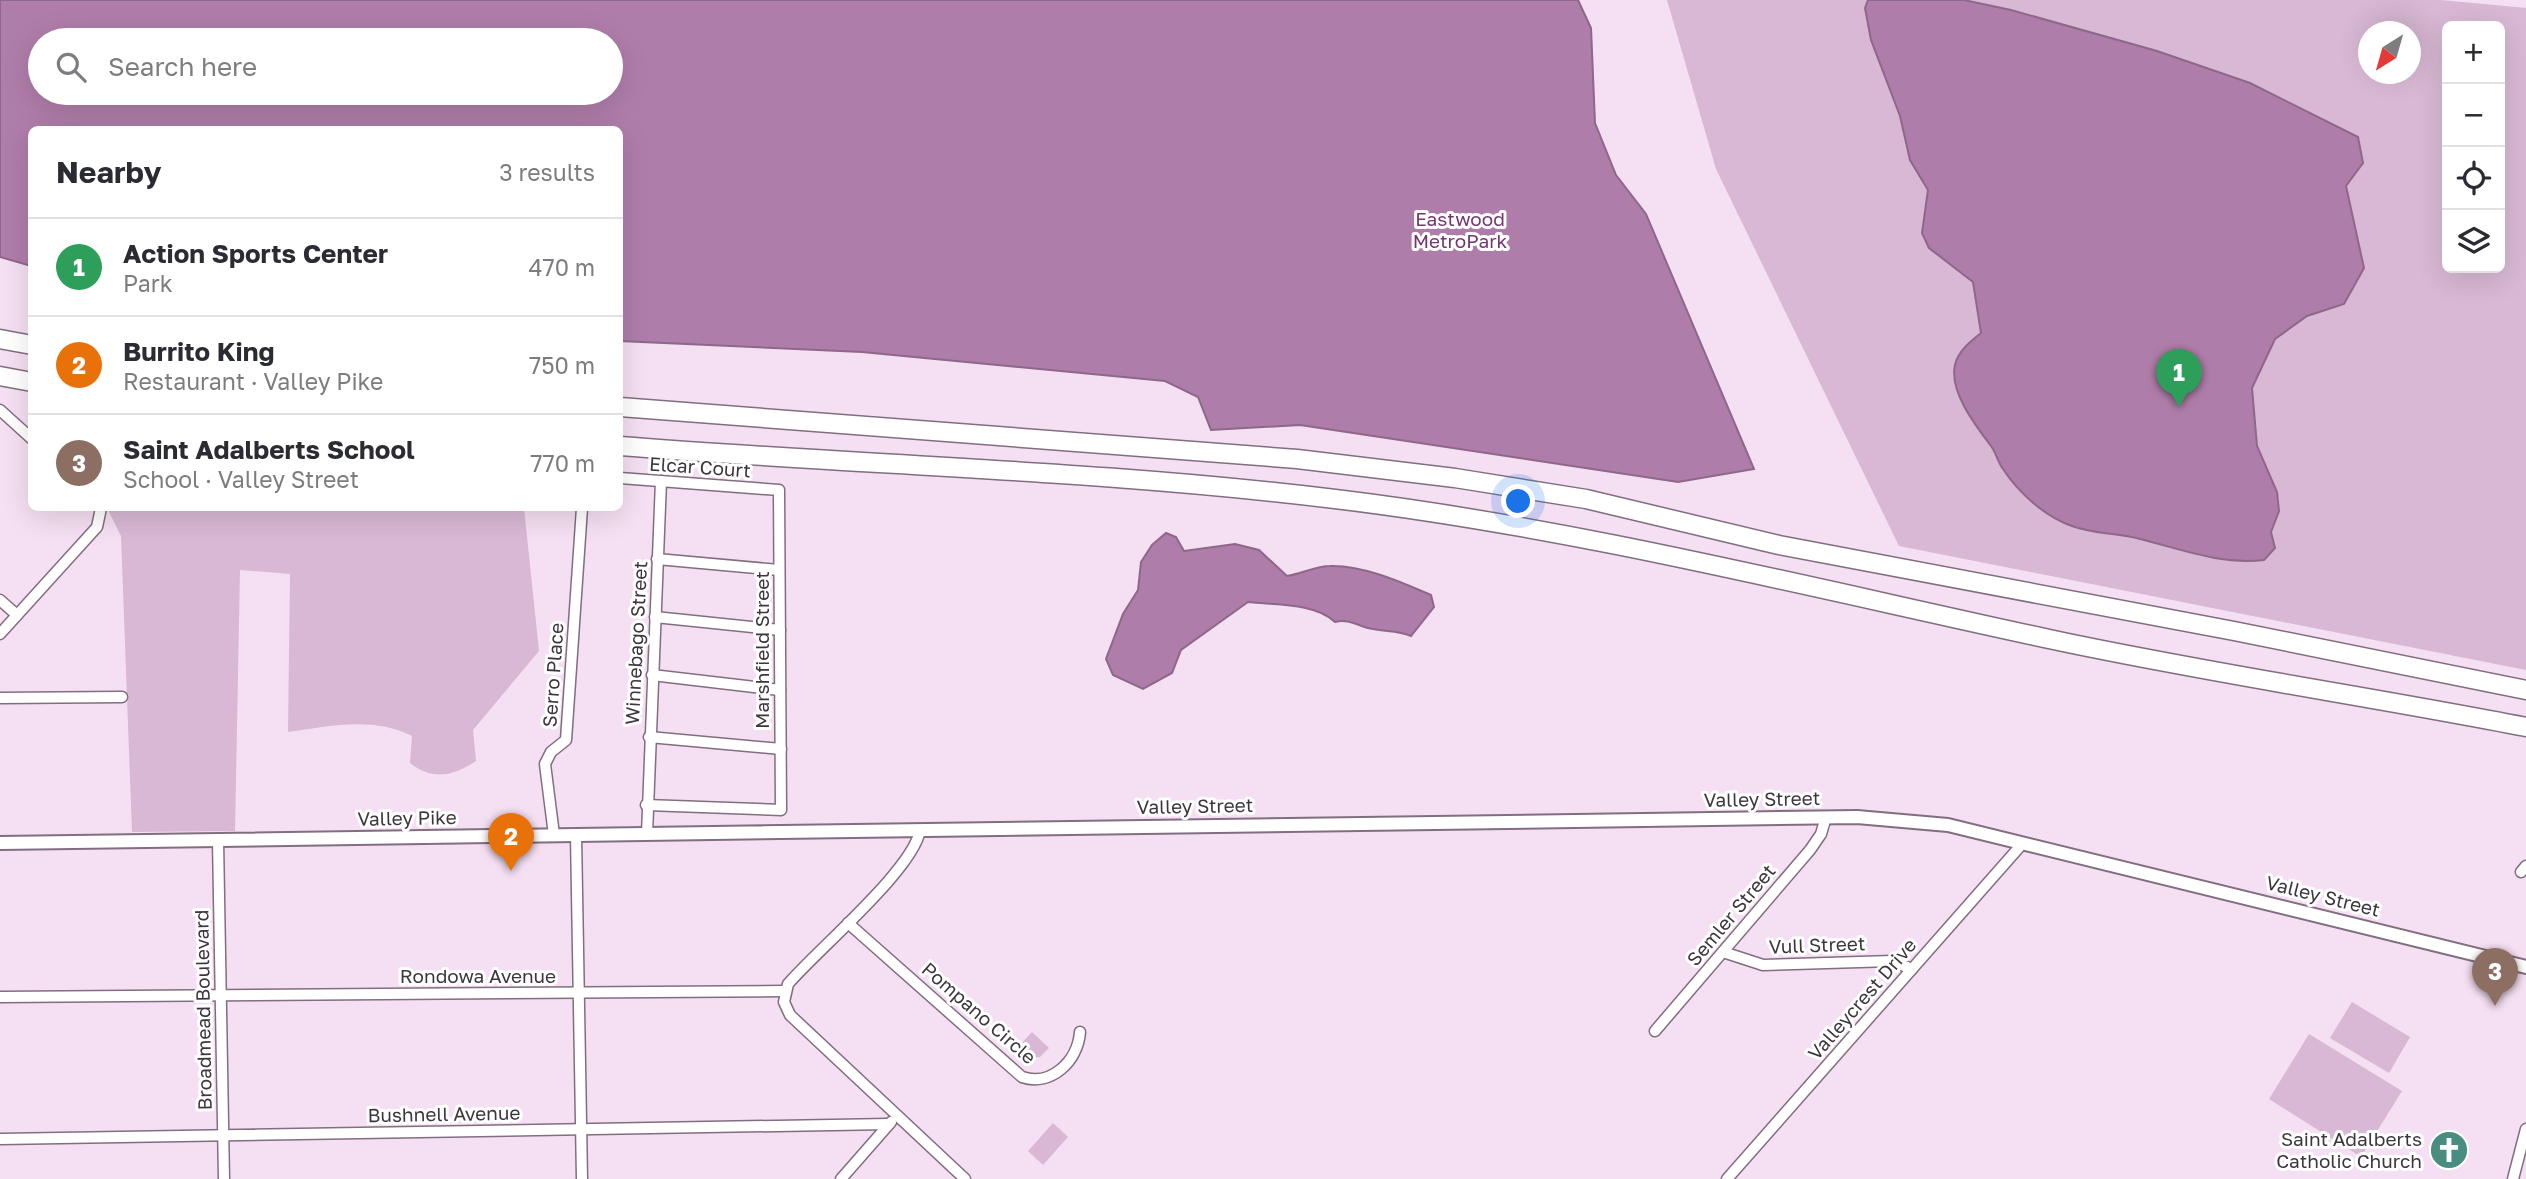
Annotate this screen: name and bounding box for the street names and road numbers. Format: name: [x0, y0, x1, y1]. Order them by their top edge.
street label: Elcar Court: [648, 451, 752, 482]
street label: Winnebago Street: [620, 560, 651, 726]
street label: Marshfield Street: [750, 571, 773, 729]
street label: Serro Place: [537, 622, 568, 728]
street label: Valley Street: [1704, 786, 1820, 811]
street label: Valley Street: [1137, 793, 1253, 818]
street label: Valley Pike: [357, 805, 457, 830]
street label: Semler Street: [1682, 859, 1780, 970]
street label: Valley Street: [2264, 870, 2382, 921]
street label: Broadmead Boulevard: [189, 910, 216, 1111]
street label: Vull Street: [1768, 931, 1866, 958]
street label: Valleycrest Drive: [1803, 933, 1921, 1064]
street label: Pompano Circle: [918, 957, 1041, 1068]
street label: Rondowa Avenue: [400, 964, 556, 987]
street label: Bushnell Avenue: [367, 1101, 521, 1126]

